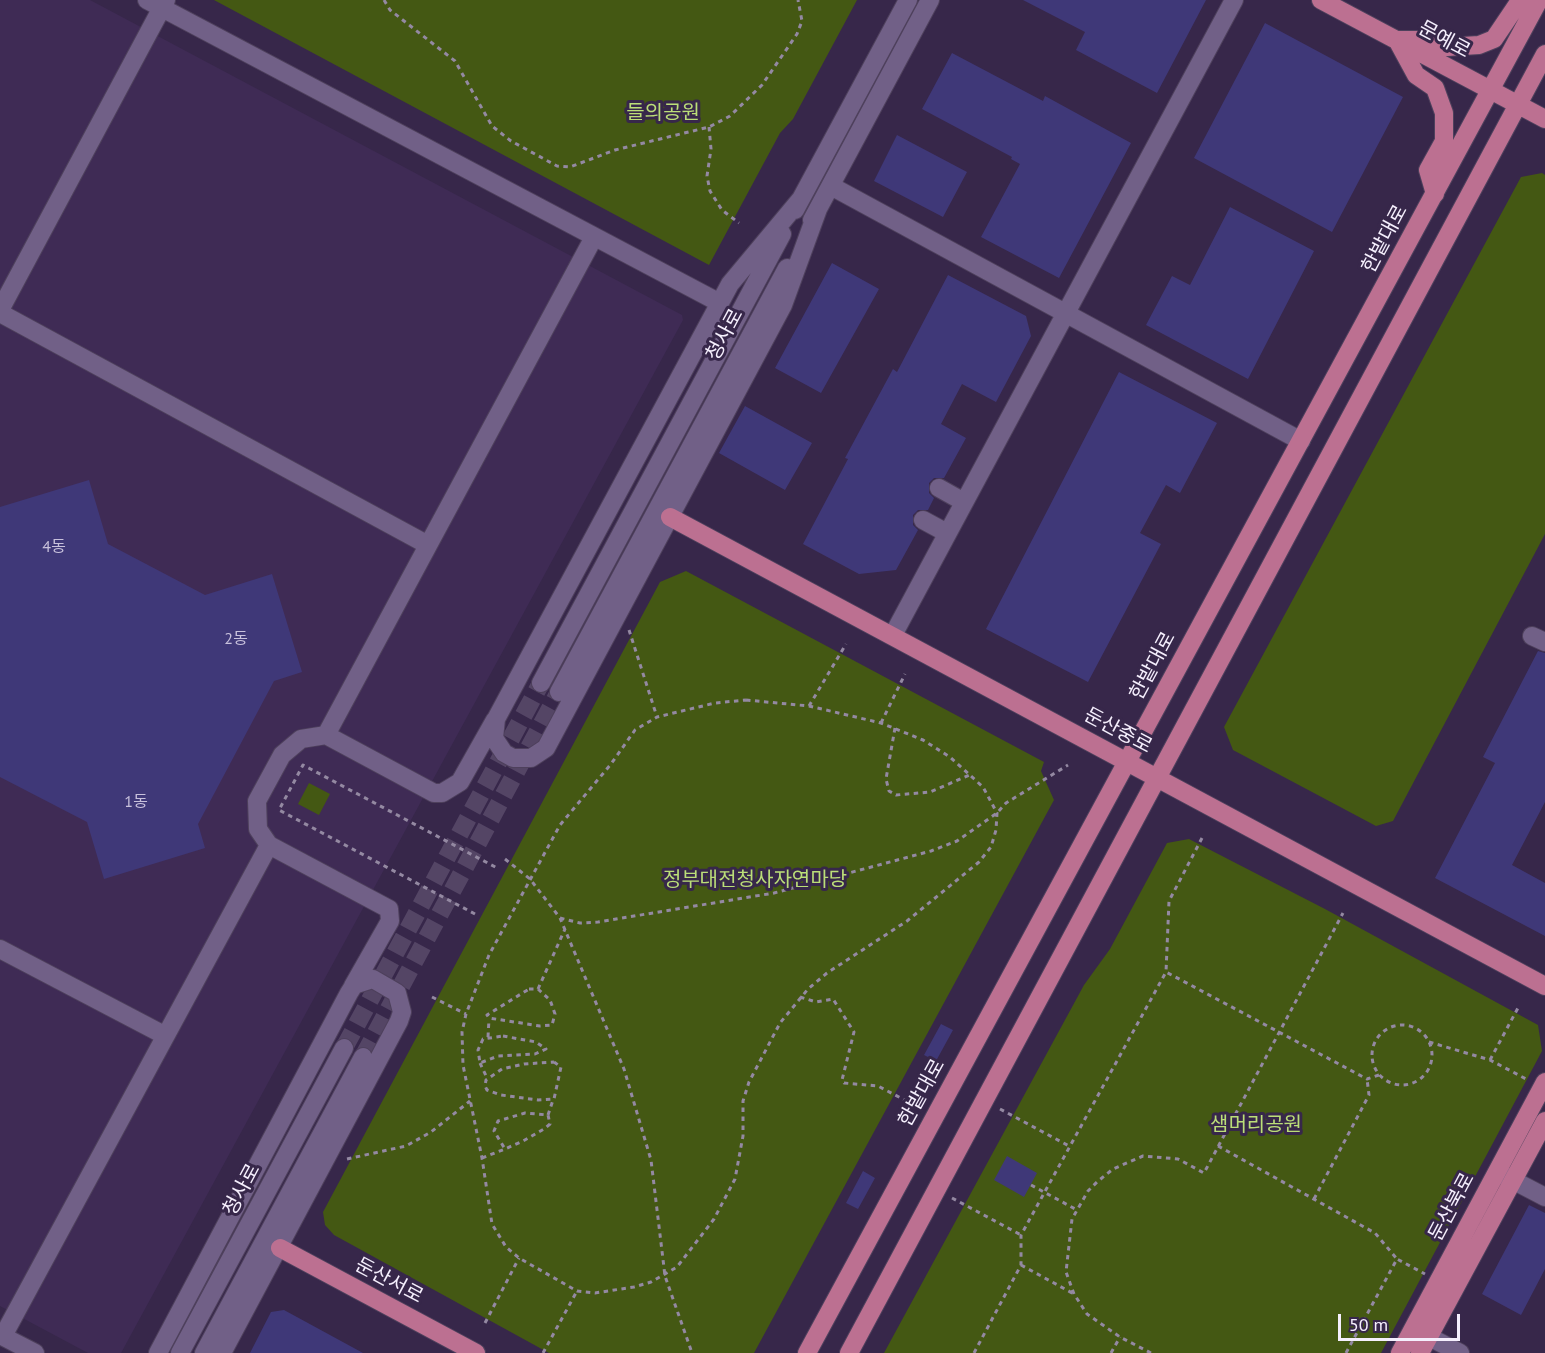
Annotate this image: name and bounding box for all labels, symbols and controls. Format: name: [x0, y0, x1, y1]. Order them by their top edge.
street label: 문예로: [1414, 16, 1474, 64]
park label: 들의공원: [626, 101, 700, 125]
street label: 한밭대로: [1357, 201, 1413, 277]
street label: 청사로: [701, 305, 749, 365]
house number: 4동: [42, 537, 66, 557]
street label: 한밭대로: [1125, 628, 1181, 704]
house number: 2동: [224, 629, 248, 649]
street label: 둔산중로: [1080, 703, 1156, 759]
house number: 1동: [124, 792, 148, 812]
park label: 정부대전청사자연마당: [663, 868, 847, 892]
street label: 한밭대로: [894, 1055, 950, 1131]
park label: 샘머리공원: [1210, 1113, 1302, 1137]
street label: 청사로: [218, 1160, 266, 1220]
street label: 둔산북로: [1424, 1169, 1480, 1245]
street label: 둔산서로: [351, 1253, 427, 1309]
scale bar: [1341, 1302, 1462, 1340]
text: 50 m: [1349, 1313, 1388, 1336]

